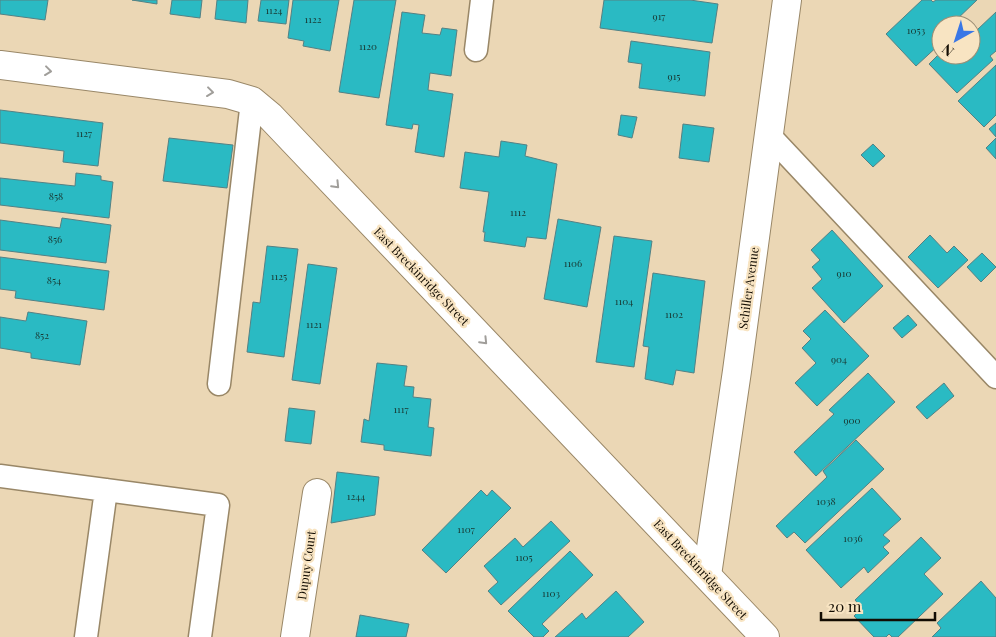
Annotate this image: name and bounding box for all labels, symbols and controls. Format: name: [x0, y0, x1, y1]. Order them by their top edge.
house number: 1124: [265, 3, 283, 17]
house number: 917: [653, 9, 665, 23]
house number: 1122: [305, 12, 322, 26]
north arrow: [931, 15, 981, 65]
house number: 1053: [907, 23, 926, 37]
house number: 1120: [359, 39, 377, 53]
text: N: [938, 40, 957, 61]
one-way arrow: [45, 65, 53, 76]
house number: 915: [668, 69, 680, 83]
one-way arrow: [205, 86, 214, 96]
house number: 1127: [76, 126, 92, 140]
one-way arrow: [330, 179, 339, 188]
house number: 858: [49, 189, 63, 203]
house number: 1112: [510, 205, 526, 219]
street label: East Breckinridge Street: [371, 223, 474, 329]
house number: 856: [48, 232, 62, 246]
street label: Schiller Avenue: [734, 246, 762, 330]
house number: 1106: [564, 256, 582, 270]
house number: 910: [837, 266, 851, 280]
house number: 1125: [271, 269, 287, 283]
house number: 854: [47, 273, 61, 287]
house number: 1104: [615, 294, 633, 308]
house number: 1102: [665, 307, 683, 321]
house number: 1121: [306, 317, 322, 331]
house number: 852: [35, 328, 49, 342]
one-way arrow: [478, 335, 487, 344]
house number: 904: [831, 352, 847, 366]
house number: 1117: [393, 402, 409, 416]
house number: 900: [843, 413, 861, 427]
house number: 1244: [347, 489, 365, 503]
house number: 1038: [816, 494, 836, 508]
street label: East Breckinridge Street: [651, 516, 752, 623]
house number: 1107: [457, 522, 475, 536]
street label: Dupuy Court: [293, 529, 319, 601]
house number: 1036: [843, 531, 863, 545]
house number: 1105: [515, 550, 533, 564]
house number: 1103: [542, 586, 560, 600]
scale bar: [821, 590, 935, 622]
text: 20 m: [828, 596, 862, 616]

